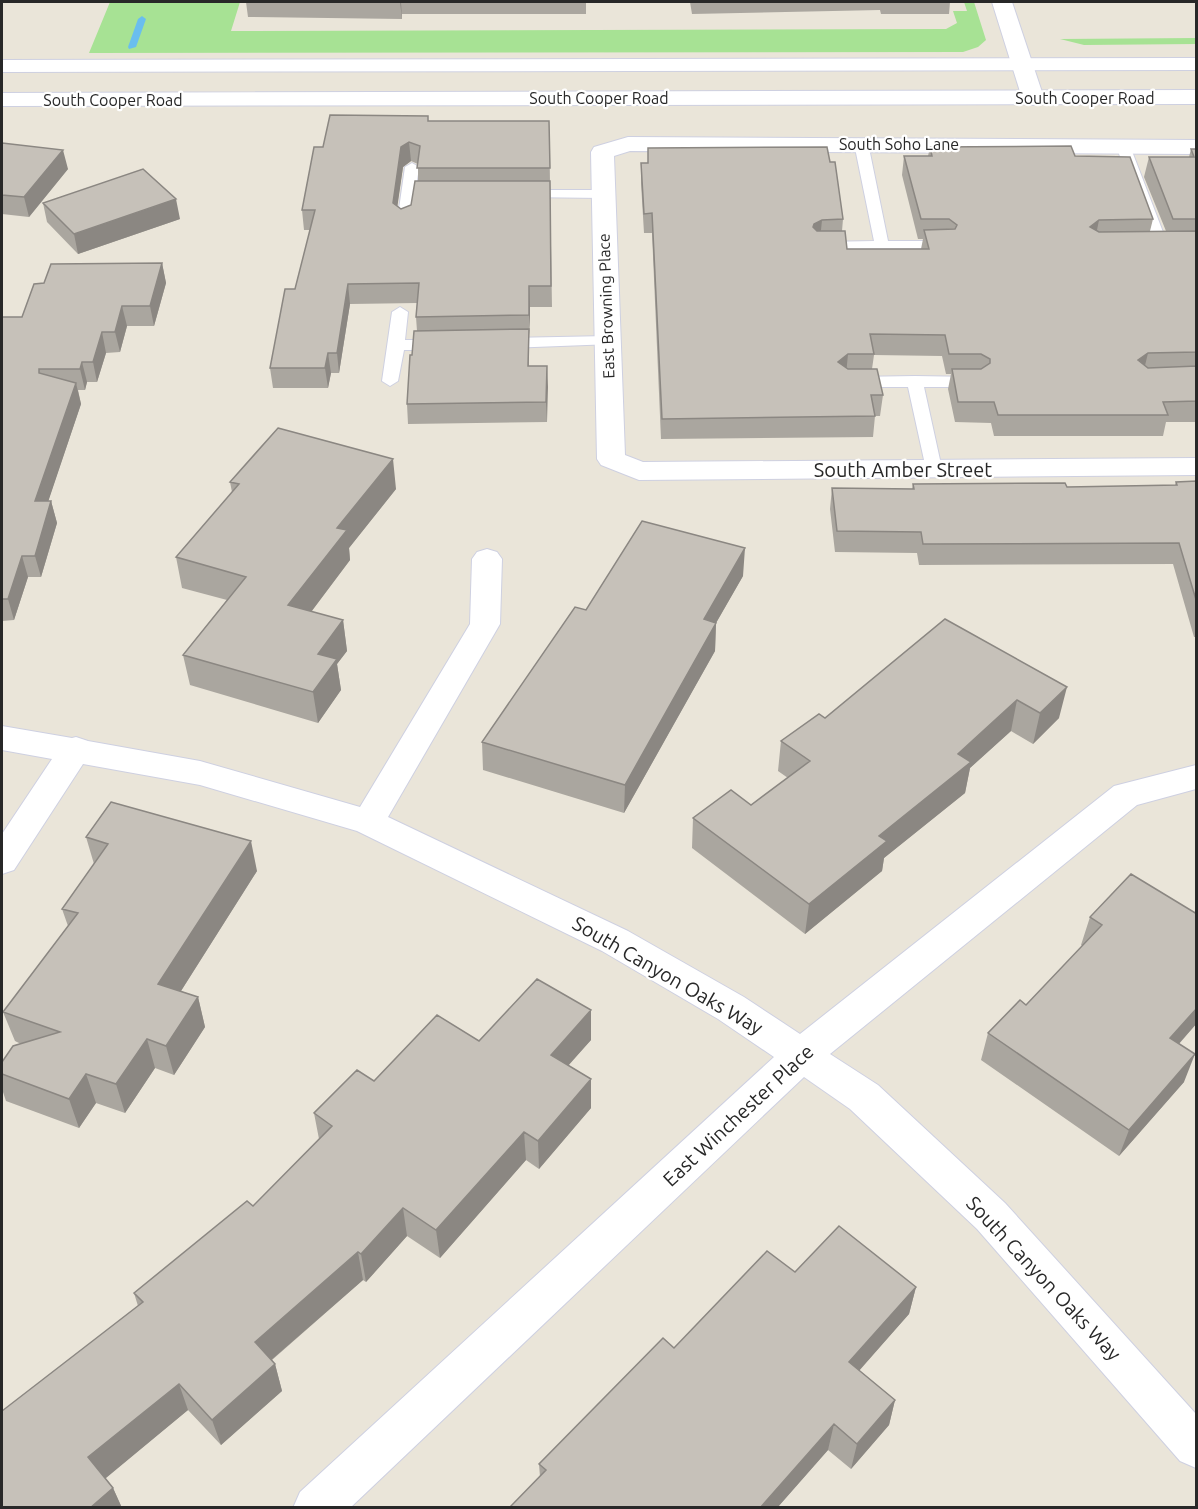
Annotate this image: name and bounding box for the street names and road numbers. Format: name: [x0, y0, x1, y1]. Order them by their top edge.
street label: South Cooper Road: [529, 89, 669, 107]
street label: South Cooper Road: [1015, 89, 1155, 107]
street label: South Cooper Road: [43, 91, 183, 109]
street label: South Soho Lane: [839, 135, 959, 153]
street label: East Browning Place: [594, 233, 618, 379]
street label: South Amber Street: [814, 458, 992, 481]
street label: South Canyon Oaks Way: [569, 911, 767, 1039]
street label: East Winchester Place: [658, 1039, 818, 1191]
street label: South Canyon Oaks Way: [962, 1191, 1126, 1365]

